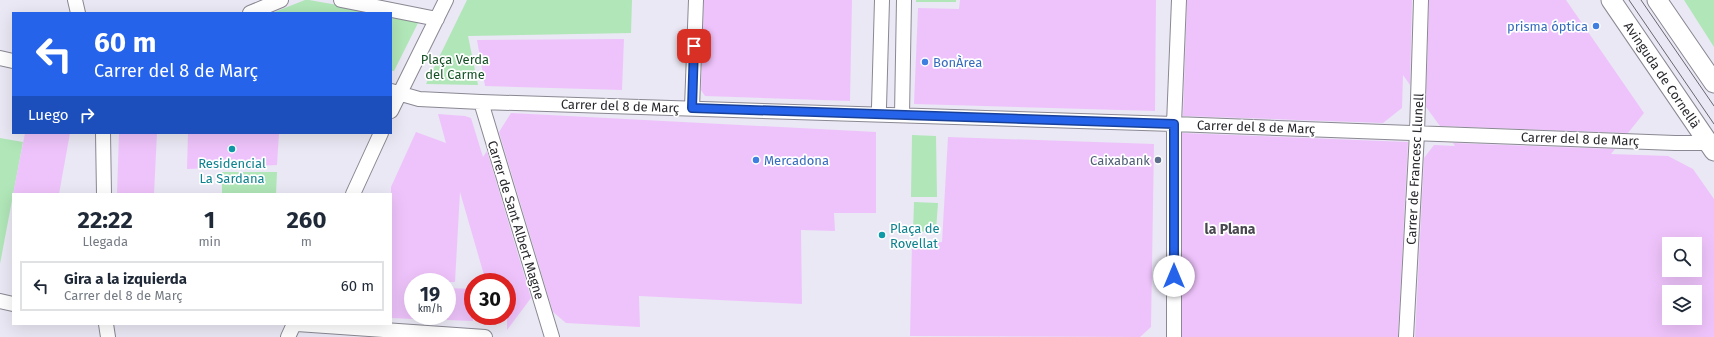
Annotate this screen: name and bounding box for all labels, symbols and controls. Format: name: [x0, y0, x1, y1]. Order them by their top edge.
place label: prisma óptica: [1507, 19, 1588, 34]
street label: Avinguda de Cornellà: [1621, 19, 1703, 131]
marker: prisma óptica: [1591, 21, 1601, 31]
text: 60 m: [94, 26, 156, 59]
icon: left: [28, 28, 80, 80]
pin: [677, 29, 711, 63]
icon: arrive: [683, 35, 705, 57]
park label: Plaça Verda del Carme: [421, 52, 489, 82]
place label: BonÀrea: [933, 55, 982, 70]
marker: BonÀrea: [920, 57, 930, 67]
text: Carrer del 8 de Març: [94, 60, 258, 82]
street label: Carrer de Francesc Llunell: [1404, 93, 1426, 245]
street label: Carrer del 8 de Març: [561, 96, 679, 116]
icon: right: [76, 104, 98, 126]
text: Luego: [28, 106, 68, 124]
street label: Carrer del 8 de Març: [1197, 117, 1315, 137]
street label: Carrer del 8 de Març: [1521, 129, 1639, 149]
street label: Carrer de Sant Albert Magne: [485, 139, 547, 301]
marker: Residencial La Sardana: [227, 144, 237, 154]
place label: Mercadona: [764, 153, 829, 168]
place label: Caixabank: [1090, 153, 1150, 168]
marker: Mercadona: [751, 155, 761, 165]
marker: Caixabank: [1153, 155, 1163, 165]
place label: Residencial La Sardana: [198, 156, 266, 186]
text: 22:22: [78, 206, 133, 234]
text: 1: [204, 206, 215, 234]
text: 260: [286, 206, 326, 234]
place label: Plaça de Rovellat: [890, 221, 940, 251]
district label: la Plana: [1205, 221, 1256, 238]
marker: Plaça de Rovellat: [877, 230, 887, 240]
text: Llegada: [82, 234, 128, 249]
text: min: [198, 234, 221, 249]
text: m: [301, 234, 312, 249]
map controls: [1662, 237, 1702, 325]
button: search: [1662, 237, 1702, 277]
position arrow: [1153, 255, 1195, 297]
text: Gira a la izquierda: [64, 270, 187, 288]
speed limit sign: 30: [464, 273, 516, 325]
icon: left: [30, 275, 52, 297]
text: 60 m: [341, 277, 374, 295]
text: 19: [420, 282, 440, 306]
button: layers: [1662, 285, 1702, 325]
text: Carrer del 8 de Març: [64, 288, 182, 303]
text: km/h: [418, 303, 442, 315]

